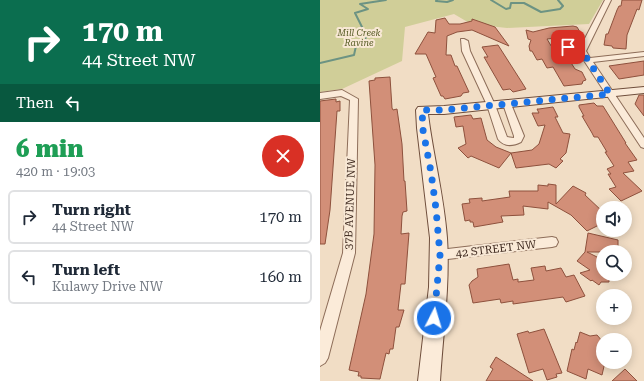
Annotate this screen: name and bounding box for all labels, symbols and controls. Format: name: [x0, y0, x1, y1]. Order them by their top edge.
text: 170 m: [82, 15, 163, 48]
icon: right: [16, 16, 68, 68]
park label: Mill Creek Ravine: [337, 28, 381, 48]
pin: [551, 30, 585, 64]
icon: arrive: [557, 36, 579, 58]
text: 44 Street NW: [82, 49, 196, 70]
icon: left: [62, 92, 84, 114]
text: Then: [16, 94, 54, 112]
text: 6 min: [16, 135, 83, 163]
button: close: [262, 135, 304, 177]
street label: 37B AVENUE NW: [342, 157, 358, 250]
text: 420 m · 19:03: [16, 164, 95, 179]
text: Turn right: [52, 201, 131, 219]
map controls: [596, 201, 632, 369]
button: sound: [596, 201, 632, 237]
icon: right: [18, 206, 40, 228]
text: 170 m: [259, 208, 302, 226]
text: 44 Street NW: [52, 219, 134, 234]
street label: 42 STREET NW: [455, 238, 538, 260]
button: search: [596, 245, 632, 281]
text: Turn left: [52, 261, 120, 279]
icon: left: [18, 266, 40, 288]
text: 160 m: [259, 268, 302, 286]
text: Kulawy Drive NW: [52, 279, 163, 294]
button: +: [596, 289, 632, 325]
position arrow: [413, 297, 455, 339]
button: −: [596, 333, 632, 369]

